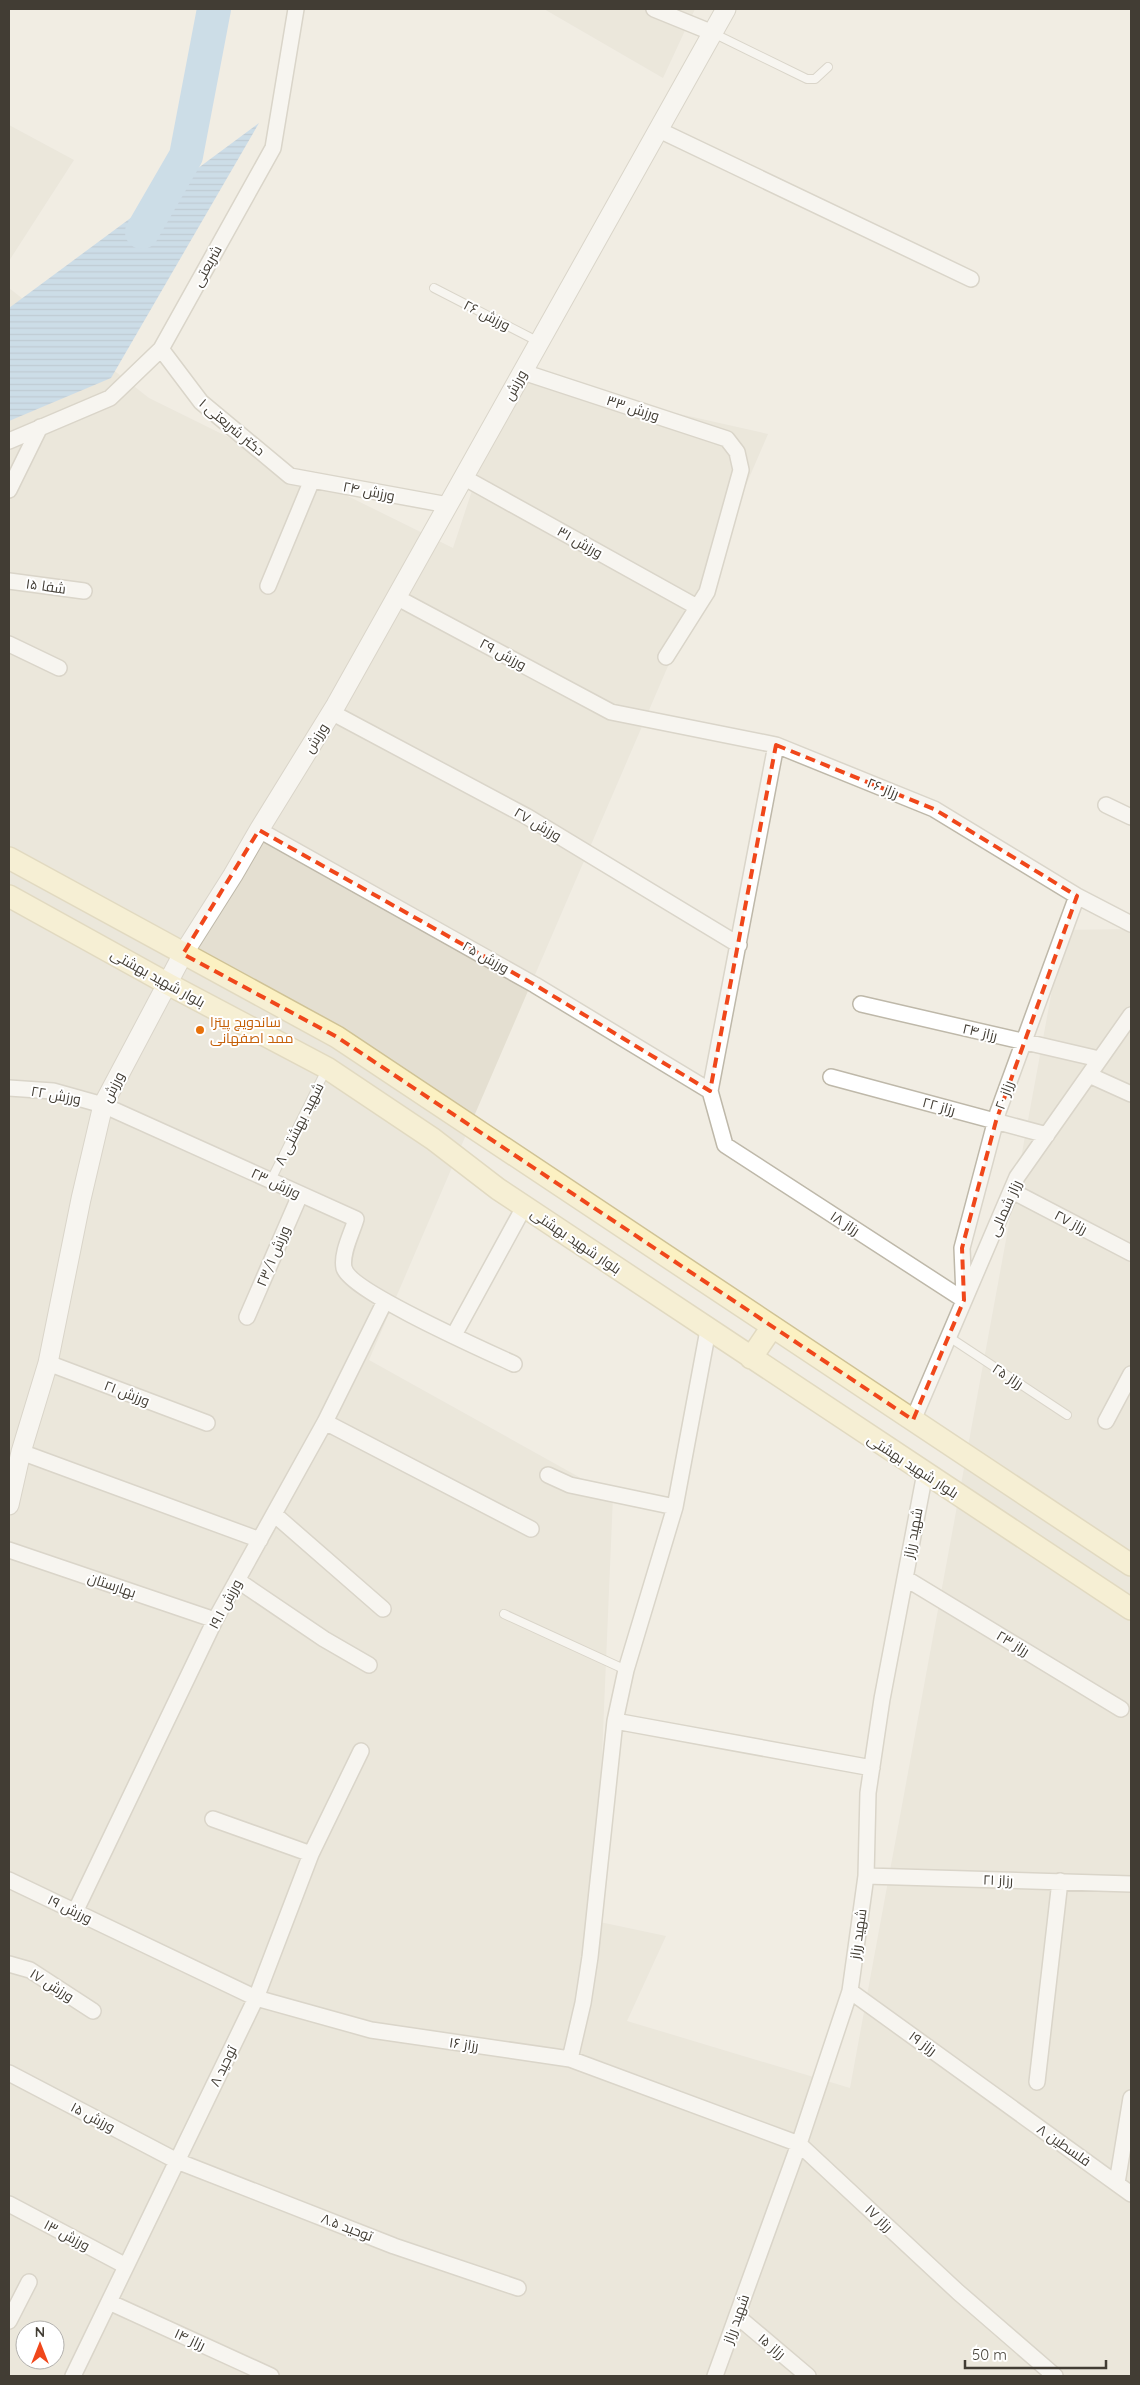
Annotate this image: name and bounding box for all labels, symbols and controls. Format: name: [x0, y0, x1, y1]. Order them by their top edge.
street label: شریعتی: [188, 242, 226, 290]
street label: ورزش ۲۶: [461, 296, 513, 334]
street label: ورزش: [499, 367, 531, 403]
street label: ورزش ۳۳: [604, 391, 662, 425]
street label: دکتر شریعتی ۱: [195, 394, 269, 460]
street label: ورزش ۲۴: [342, 477, 396, 505]
street label: ورزش ۳۱: [554, 522, 606, 562]
street label: شفا ۱۵: [25, 574, 67, 598]
street label: ورزش ۲۹: [477, 634, 529, 674]
street label: ورزش: [300, 720, 332, 756]
street label: رزاز ۲۶: [864, 774, 902, 802]
street label: ورزش ۲۷: [511, 803, 565, 845]
street label: ورزش ۲۵: [459, 937, 513, 977]
street label: بلوار شهید بهشتی: [108, 945, 208, 1011]
place label: ساندویچ پیتزا ممد اصفهانی: [210, 1013, 293, 1047]
street label: رزاز ۲۴: [961, 1019, 999, 1045]
marker: ساندویچ پیتزا ممد اصفهانی: [194, 1024, 206, 1036]
street label: ورزش: [98, 1069, 128, 1105]
street label: رزاز ۲۰: [990, 1078, 1018, 1112]
street label: شهید بهشتی ۸: [270, 1080, 328, 1168]
street label: ورزش ۲۲: [30, 1082, 82, 1108]
street label: رزاز ۲۲: [921, 1093, 957, 1119]
street label: ورزش ۲۳: [248, 1164, 304, 1202]
street label: رزاز شمالی: [985, 1177, 1025, 1239]
street label: بلوار شهید بهشتی: [527, 1204, 625, 1278]
street label: رزاز ۲۷: [1051, 1206, 1091, 1238]
street label: رزاز ۱۸: [827, 1207, 863, 1239]
street label: ورزش ۲۳/۱: [252, 1223, 294, 1289]
street label: رزاز ۲۵: [989, 1359, 1027, 1393]
street label: ورزش ۲۱: [102, 1376, 152, 1410]
street label: بلوار شهید بهشتی: [864, 1430, 962, 1502]
street label: شهید رزاز: [899, 1506, 927, 1561]
street label: بهارستان: [85, 1568, 139, 1602]
street label: ورزش ۱۹.۱: [204, 1576, 246, 1632]
street label: رزاز ۲۳: [993, 1626, 1033, 1660]
street label: رزاز ۲۱: [983, 1870, 1013, 1890]
street label: ورزش ۱۹: [45, 1891, 95, 1927]
street label: شهید رزاز: [845, 1907, 870, 1962]
street label: ورزش ۱۷: [27, 1964, 77, 2006]
street label: رزاز ۱۹: [905, 2027, 941, 2059]
street label: رزاز ۱۶: [448, 2033, 480, 2055]
street label: توحید ۸: [205, 2042, 241, 2090]
street label: ورزش ۱۵: [68, 2098, 118, 2136]
street label: فلسطین ۸: [1034, 2120, 1094, 2170]
street label: رزاز ۱۷: [861, 2201, 897, 2235]
street label: توحید ۸.۵: [319, 2209, 376, 2245]
street label: ورزش ۱۳: [41, 2215, 93, 2255]
street label: شهید رزاز: [718, 2292, 753, 2347]
north arrow: [15, 2320, 65, 2370]
text: N: [35, 2323, 45, 2341]
street label: رزاز ۱۴: [172, 2324, 208, 2354]
street label: رزاز ۱۵: [754, 2329, 790, 2363]
scale bar: [965, 2338, 1106, 2370]
text: 50 m: [972, 2345, 1007, 2364]

